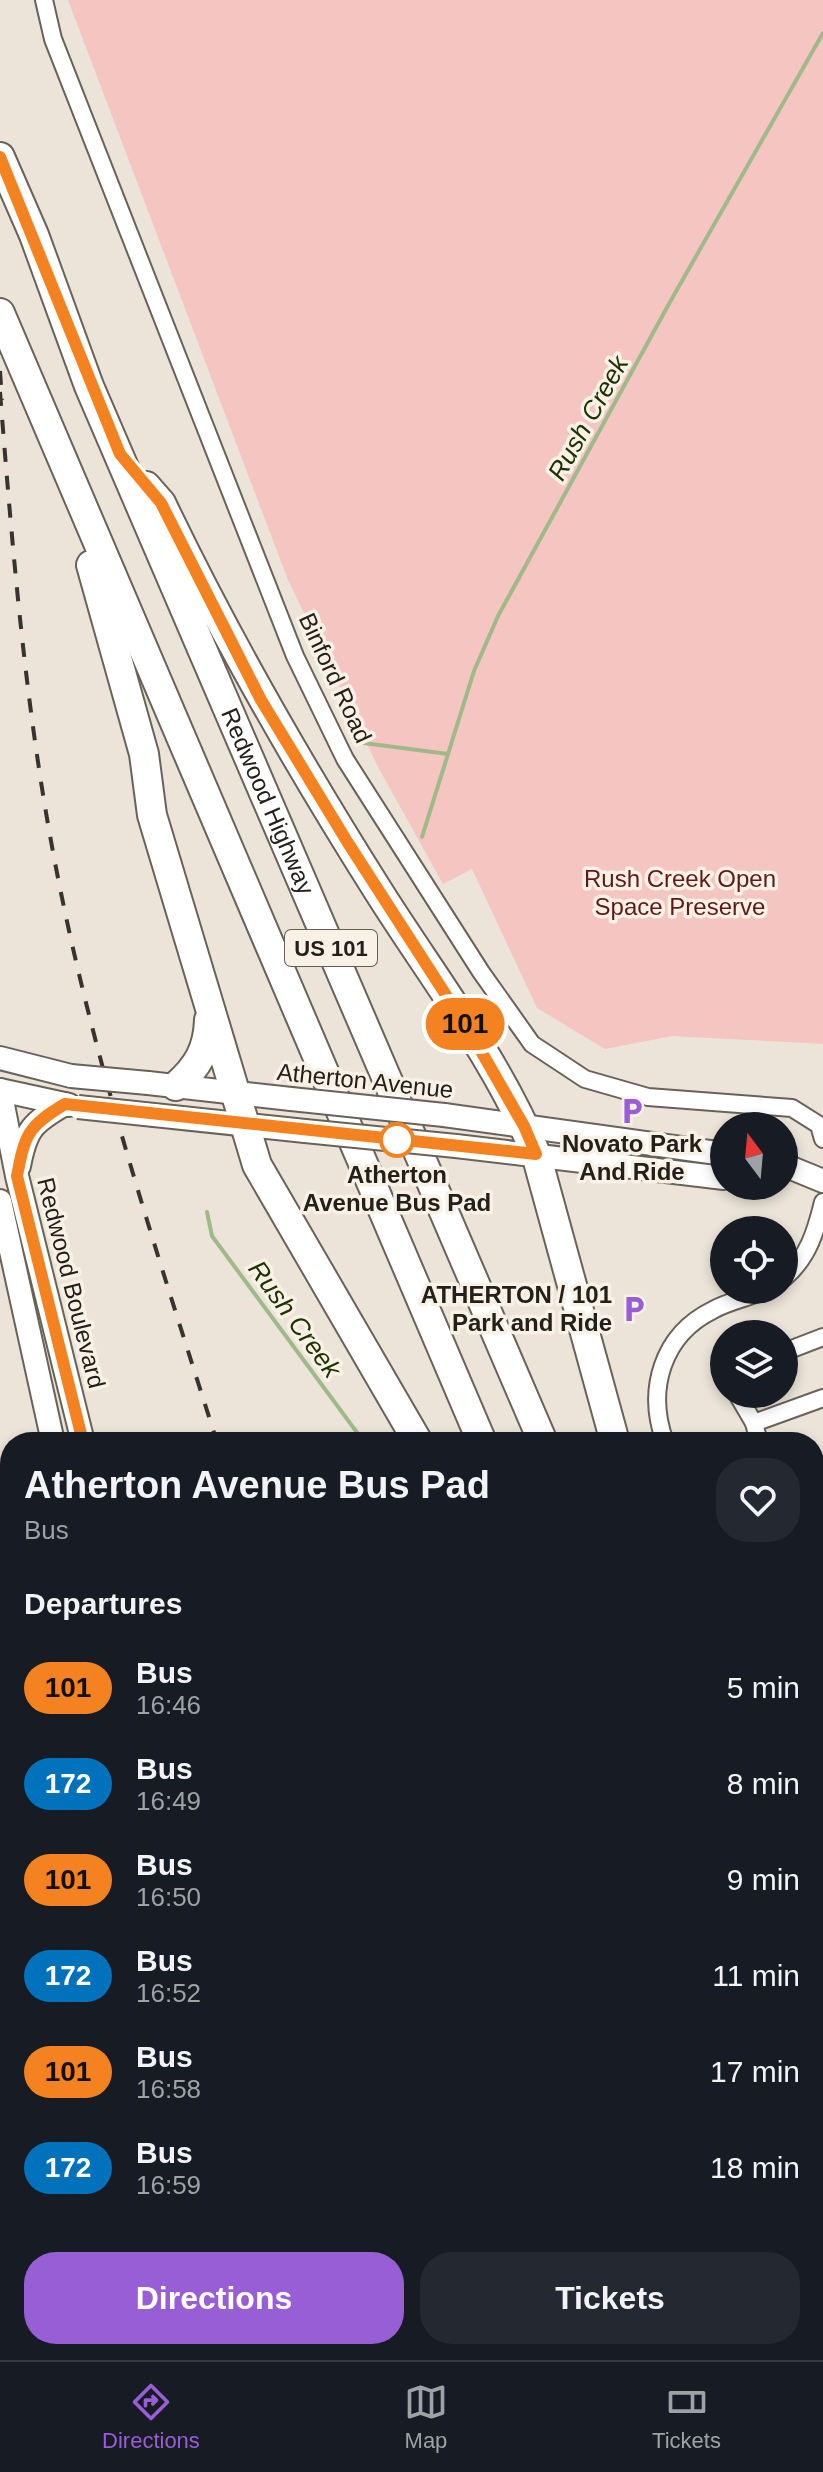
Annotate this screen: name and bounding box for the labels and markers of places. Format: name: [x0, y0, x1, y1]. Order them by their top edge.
parking icon: Novato Park And Ride: [617, 1096, 647, 1126]
marker: Atherton Avenue Bus Pad: [380, 1123, 414, 1157]
place label: Novato Park And Ride: [562, 1130, 703, 1185]
place label: Atherton Avenue Bus Pad: [303, 1161, 491, 1216]
place label: ATHERTON / 101 Park and Ride: [421, 1281, 612, 1336]
parking icon: ATHERTON / 101 Park and Ride: [619, 1294, 649, 1324]

